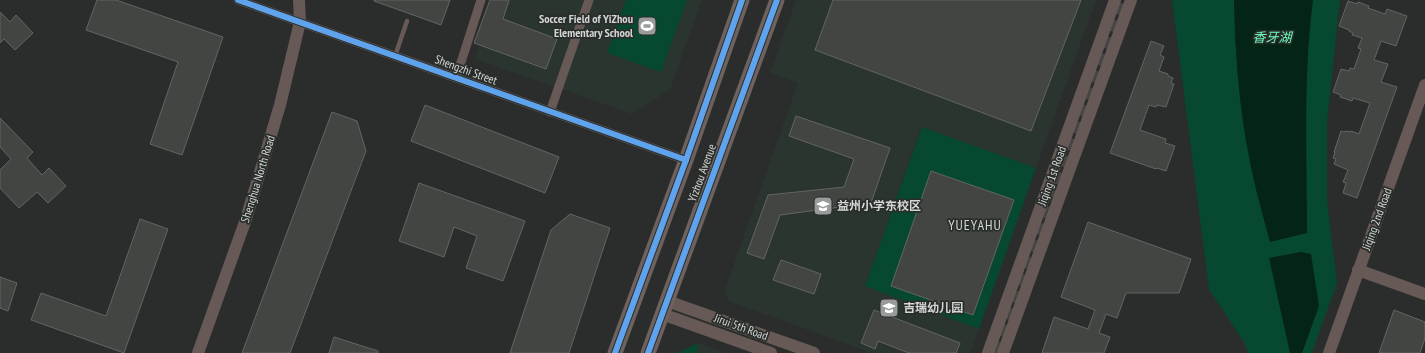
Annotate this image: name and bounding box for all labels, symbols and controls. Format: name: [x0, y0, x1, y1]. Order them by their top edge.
place label: Soccer Field of YiZhou Elementary School: [539, 11, 633, 40]
sports icon: Soccer Field of YiZhou Elementary School: [636, 15, 658, 37]
water label: 香牙湖: [1252, 29, 1293, 46]
street label: Shengzhi Street: [433, 51, 500, 88]
street label: Shenghua North Road: [237, 133, 278, 224]
street label: Yizhou Avenue: [684, 142, 719, 204]
street label: Jiqing 1st Road: [1034, 144, 1069, 208]
street label: Jiqing 2nd Road: [1358, 186, 1395, 253]
school or university icon: 益州小学东校区: [812, 195, 834, 217]
place label: 益州小学东校区: [837, 198, 921, 213]
district label: YUEYAHU: [948, 216, 1002, 234]
school or university icon: 吉瑞幼儿园: [878, 297, 900, 319]
place label: 吉瑞幼儿园: [903, 300, 963, 315]
street label: Jirui 5th Road: [711, 310, 770, 343]

